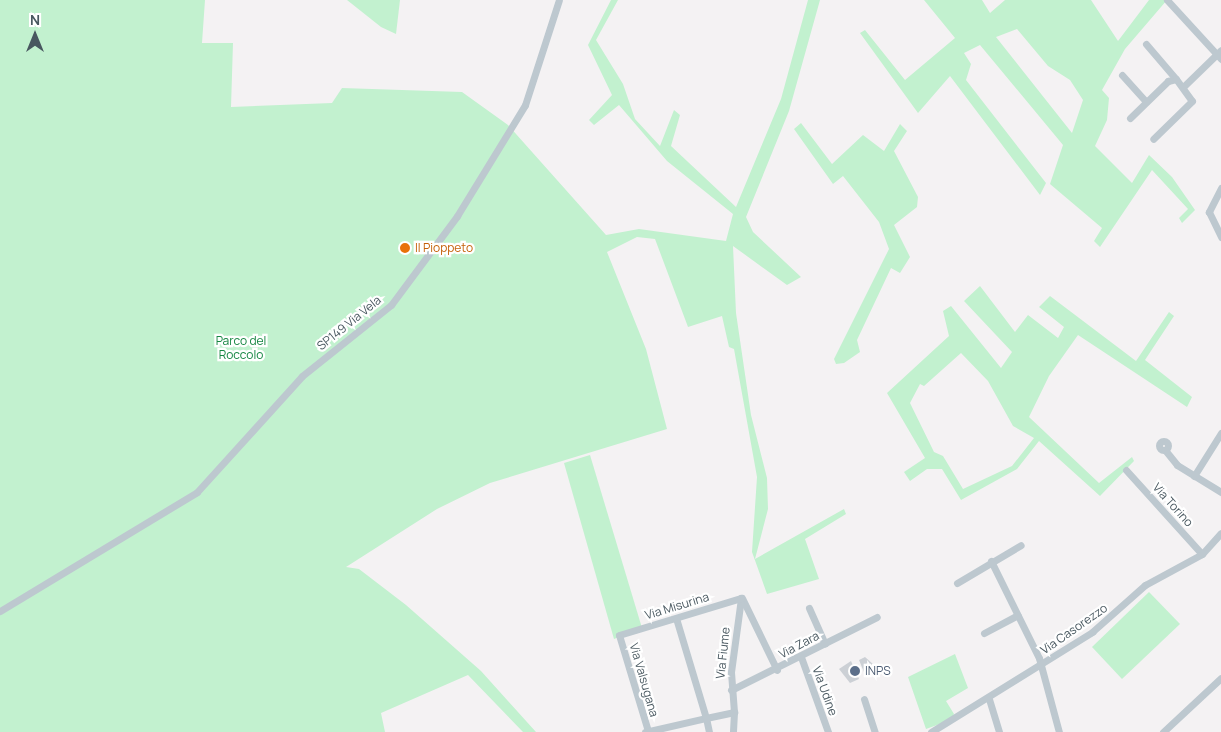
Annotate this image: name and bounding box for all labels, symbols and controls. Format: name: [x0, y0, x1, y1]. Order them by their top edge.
north arrow: [10, 10, 60, 60]
text: N: [30, 10, 40, 29]
place label: Il Pioppeto: [415, 241, 473, 255]
marker: Il Pioppeto: [399, 242, 411, 254]
street label: SP149 Via Vela: [314, 293, 384, 353]
park label: Parco del Roccolo: [216, 334, 266, 362]
street label: Via Torino: [1150, 480, 1196, 530]
street label: Via Misurina: [643, 589, 711, 623]
street label: Via Casorezzo: [1038, 601, 1110, 657]
street label: Via Fiume: [713, 626, 733, 680]
street label: Via Zara: [776, 628, 822, 662]
street label: Via Valsugana: [627, 641, 661, 719]
street label: Via Udine: [809, 664, 841, 718]
place label: INPS: [865, 664, 891, 678]
marker: INPS: [849, 665, 861, 677]

